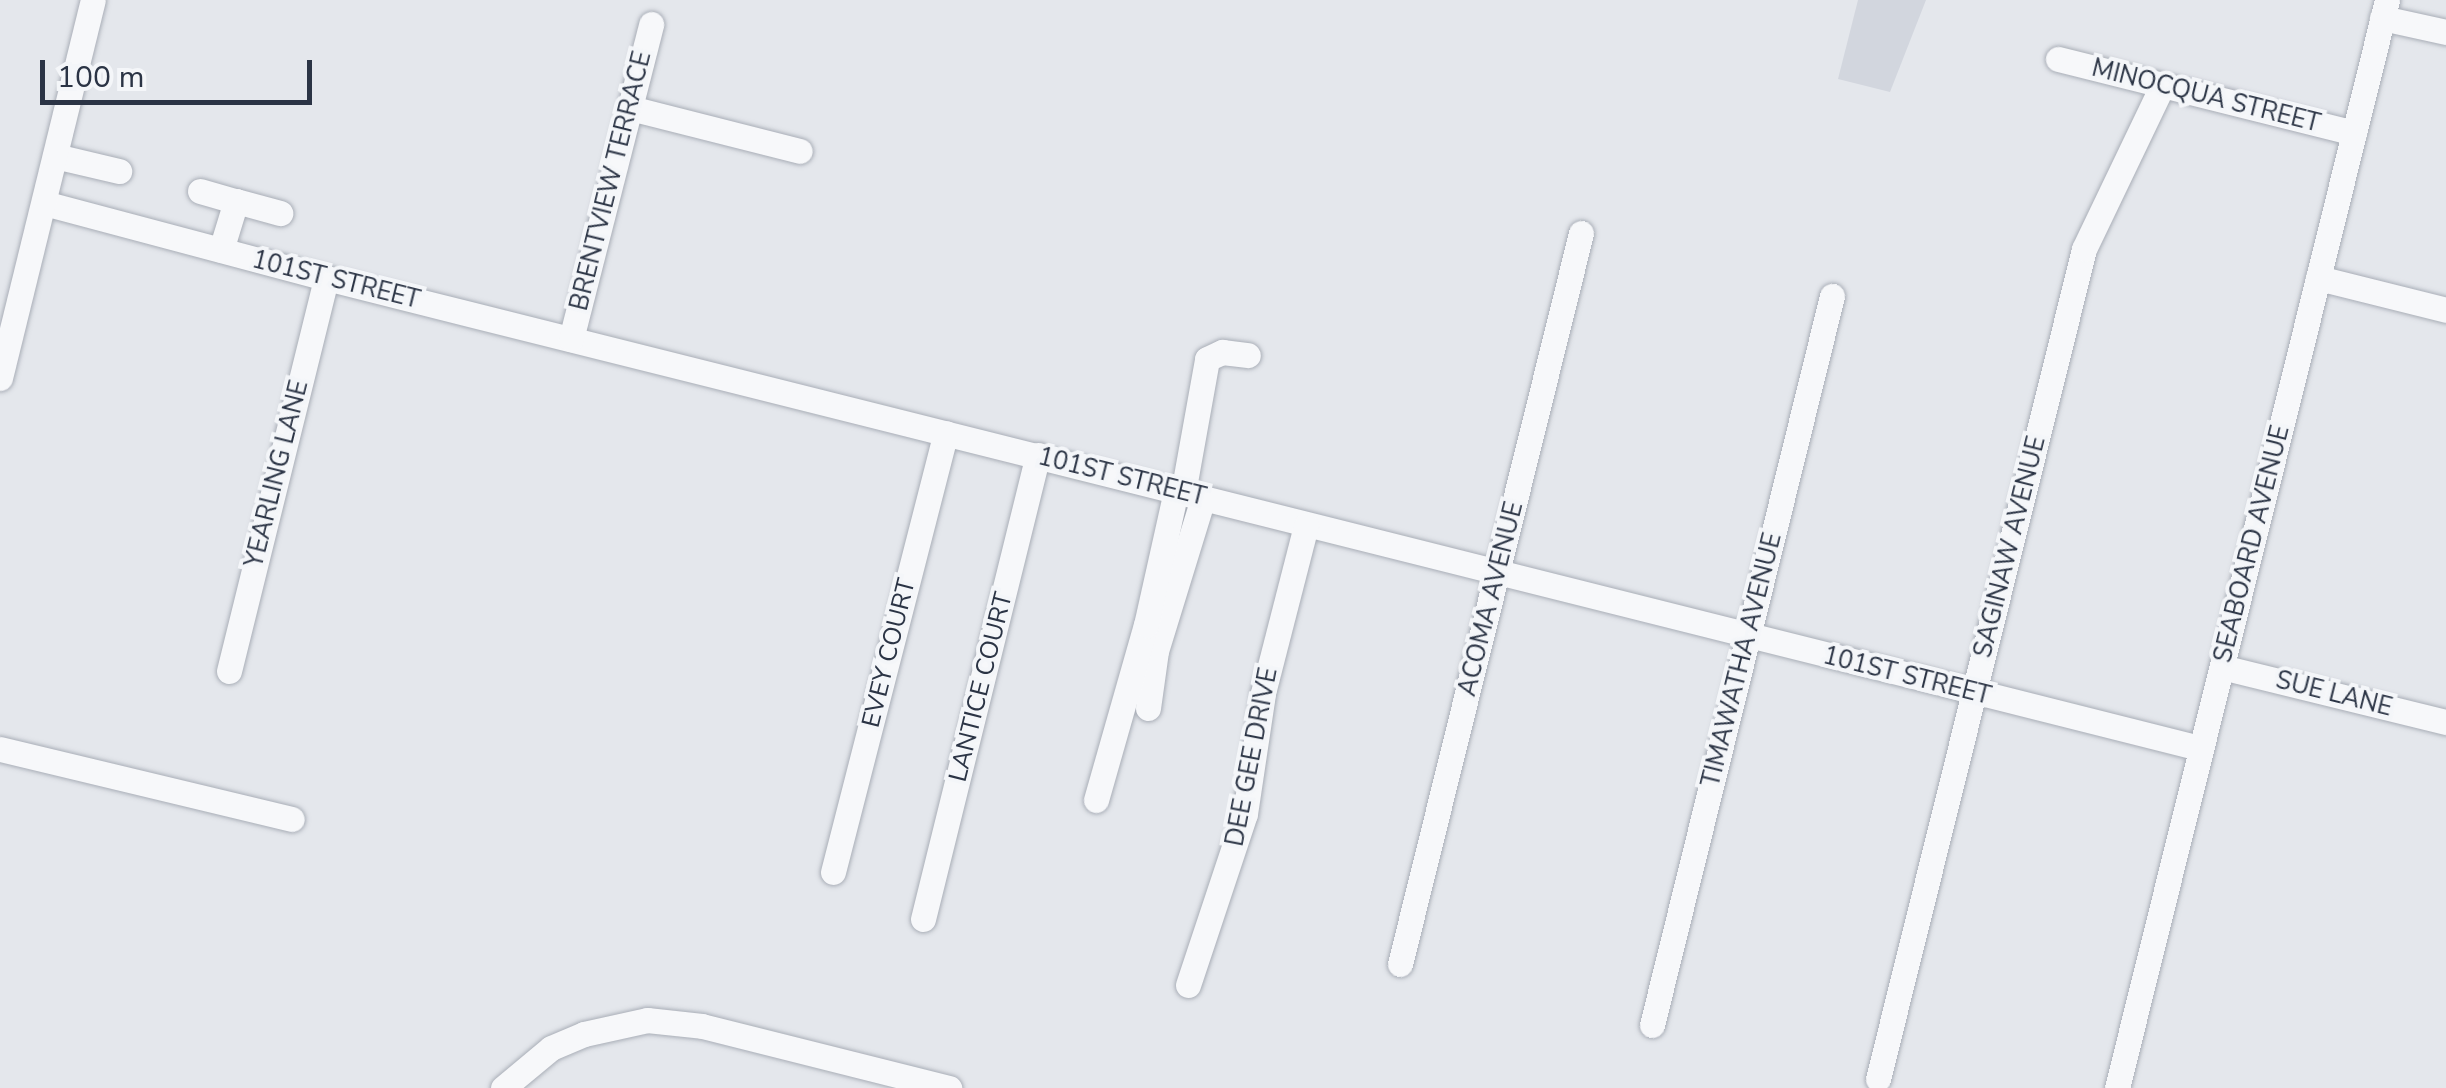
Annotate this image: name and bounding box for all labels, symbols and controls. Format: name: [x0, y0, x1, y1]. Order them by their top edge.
scale bar: [45, 40, 318, 102]
street label: BRENTVIEW TERRACE: [564, 48, 658, 314]
street label: MINOCQUA STREET: [2089, 53, 2323, 139]
text: 100 m: [57, 57, 144, 98]
street label: 101ST STREET: [249, 245, 423, 315]
street label: YEARLING LANE: [239, 377, 315, 571]
street label: SEABOARD AVENUE: [2208, 422, 2296, 666]
street label: SAGINAW AVENUE: [1968, 433, 2052, 661]
street label: 101ST STREET: [1035, 442, 1209, 512]
street label: ACOMA AVENUE: [1452, 499, 1530, 699]
street label: TIMAWATHA AVENUE: [1696, 530, 1788, 790]
street label: EVEY COURT: [856, 575, 922, 731]
street label: LANTICE COURT: [943, 589, 1019, 785]
street label: 101ST STREET: [1820, 641, 1994, 711]
street label: DEE GEE DRIVE: [1220, 665, 1284, 849]
street label: SUE LANE: [2273, 665, 2395, 723]

